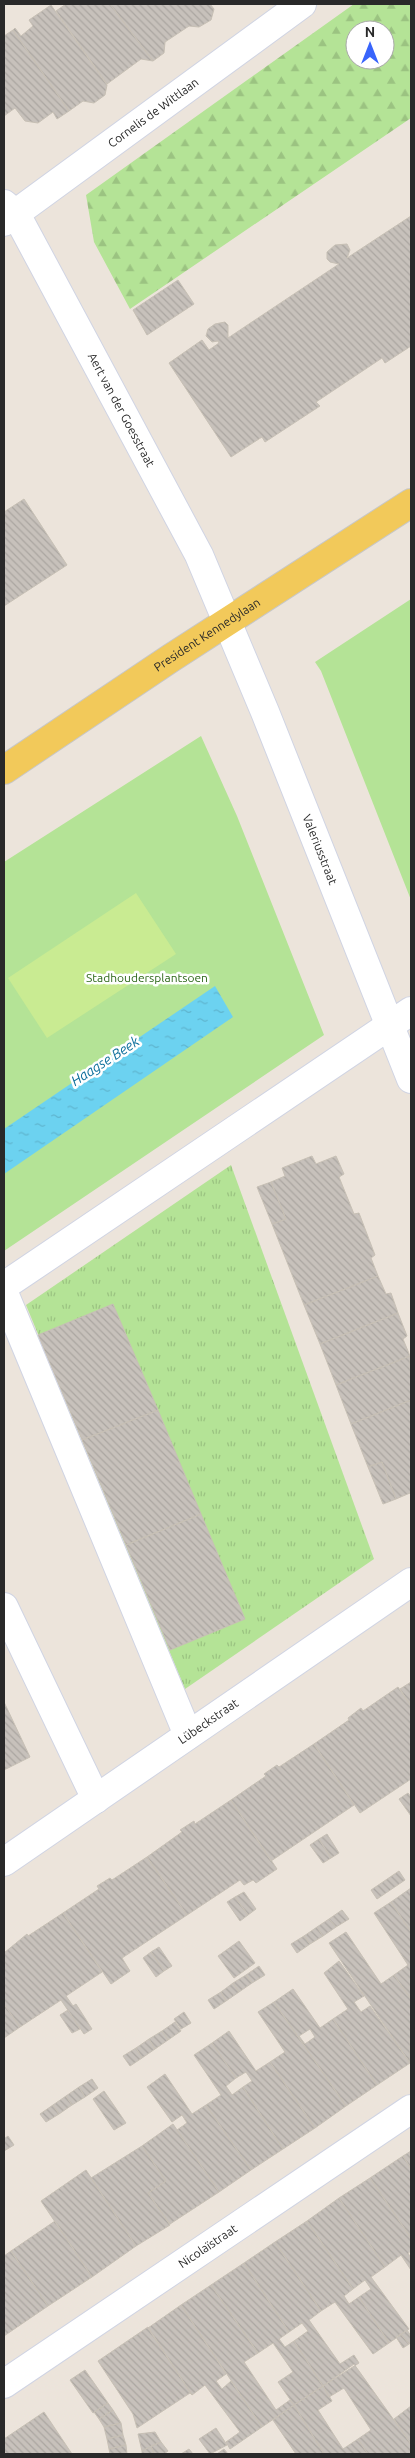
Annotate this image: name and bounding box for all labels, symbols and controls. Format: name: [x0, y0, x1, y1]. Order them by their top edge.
north arrow: [345, 20, 395, 70]
text: N: [365, 24, 375, 40]
street label: Cornelis de Wittlaan: [105, 75, 201, 150]
street label: Aert van der Goesstraat: [86, 350, 158, 469]
street label: President Kennedylaan: [151, 595, 262, 674]
street label: Valeriusstraat: [300, 812, 340, 887]
park label: Stadhoudersplantsoen: [86, 971, 208, 984]
water label: Haagse Beek: [68, 1033, 143, 1089]
street label: Lübeckstraat: [176, 1696, 241, 1746]
street label: Nicolaïstraat: [176, 2221, 240, 2270]

